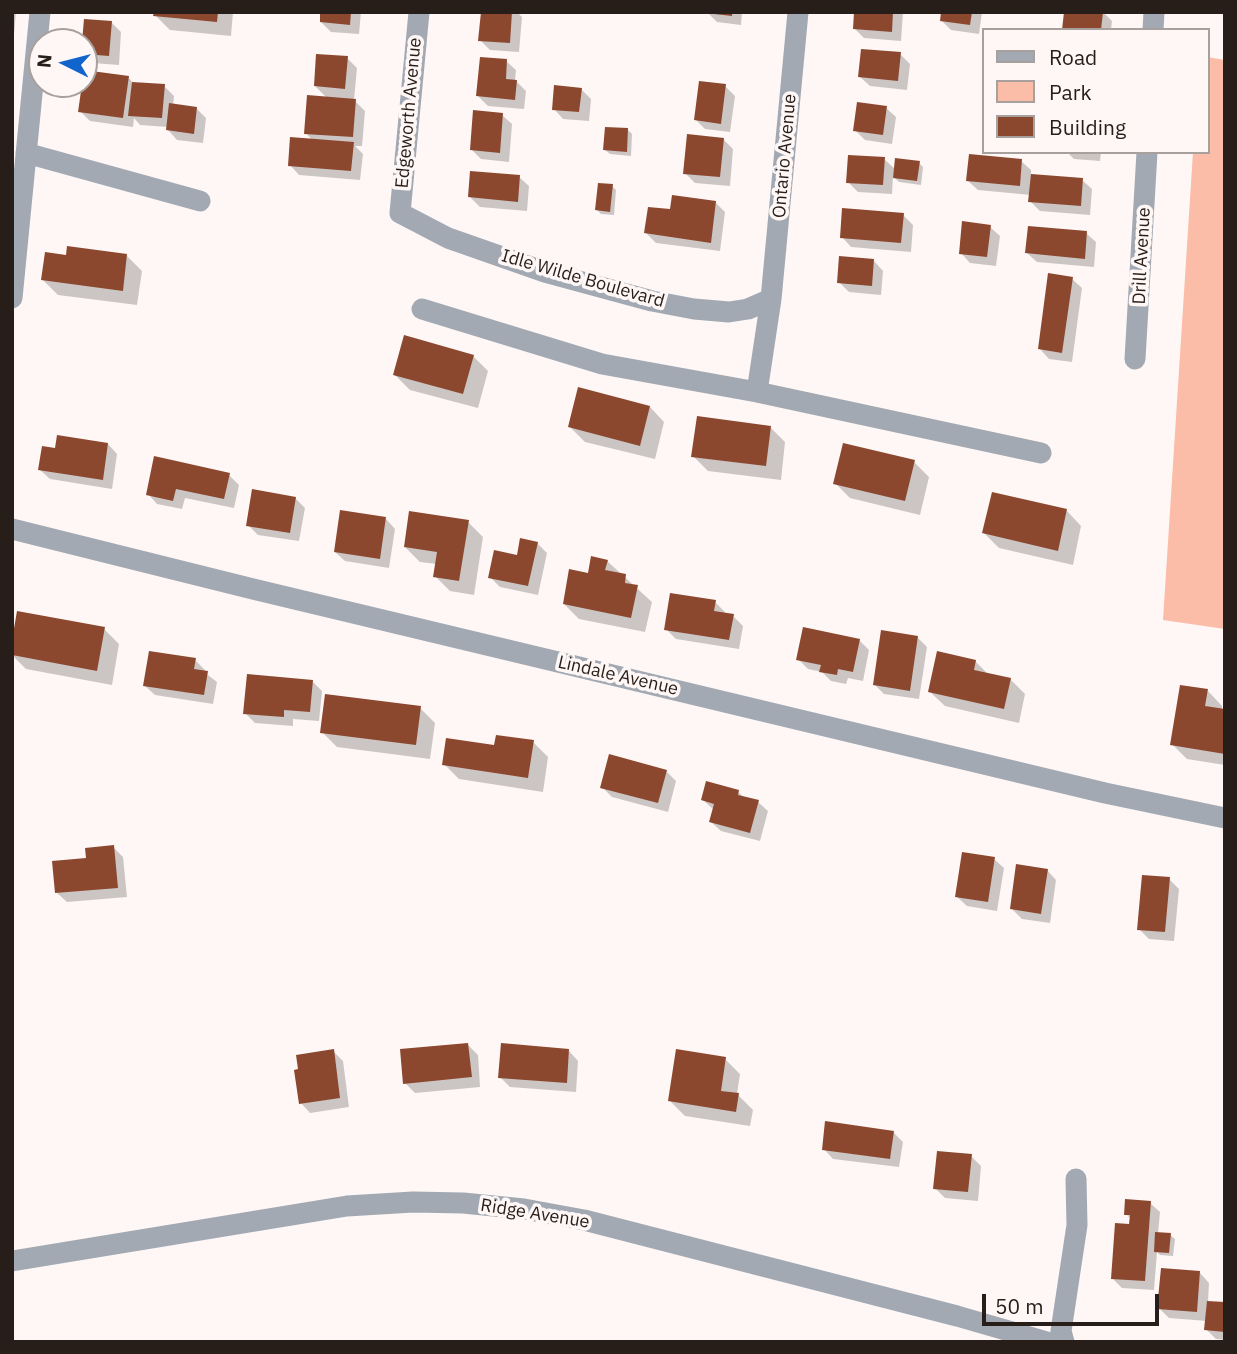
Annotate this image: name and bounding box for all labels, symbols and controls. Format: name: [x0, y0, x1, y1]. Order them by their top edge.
north arrow: [28, 28, 98, 98]
legend: [982, 28, 1209, 154]
street label: Edgeworth Avenue: [392, 37, 426, 189]
text: Road: [1049, 43, 1097, 71]
text: N: [31, 53, 57, 69]
text: Park: [1049, 78, 1092, 106]
street label: Ontario Avenue: [769, 93, 801, 219]
text: Building: [1049, 113, 1126, 141]
street label: Drill Avenue: [1129, 207, 1155, 305]
street label: Idle Wilde Boulevard: [499, 245, 667, 313]
street label: Lindale Avenue: [556, 652, 680, 700]
street label: Ridge Avenue: [479, 1195, 591, 1233]
scale bar: [985, 1280, 1162, 1324]
text: 50 m: [995, 1292, 1044, 1320]

